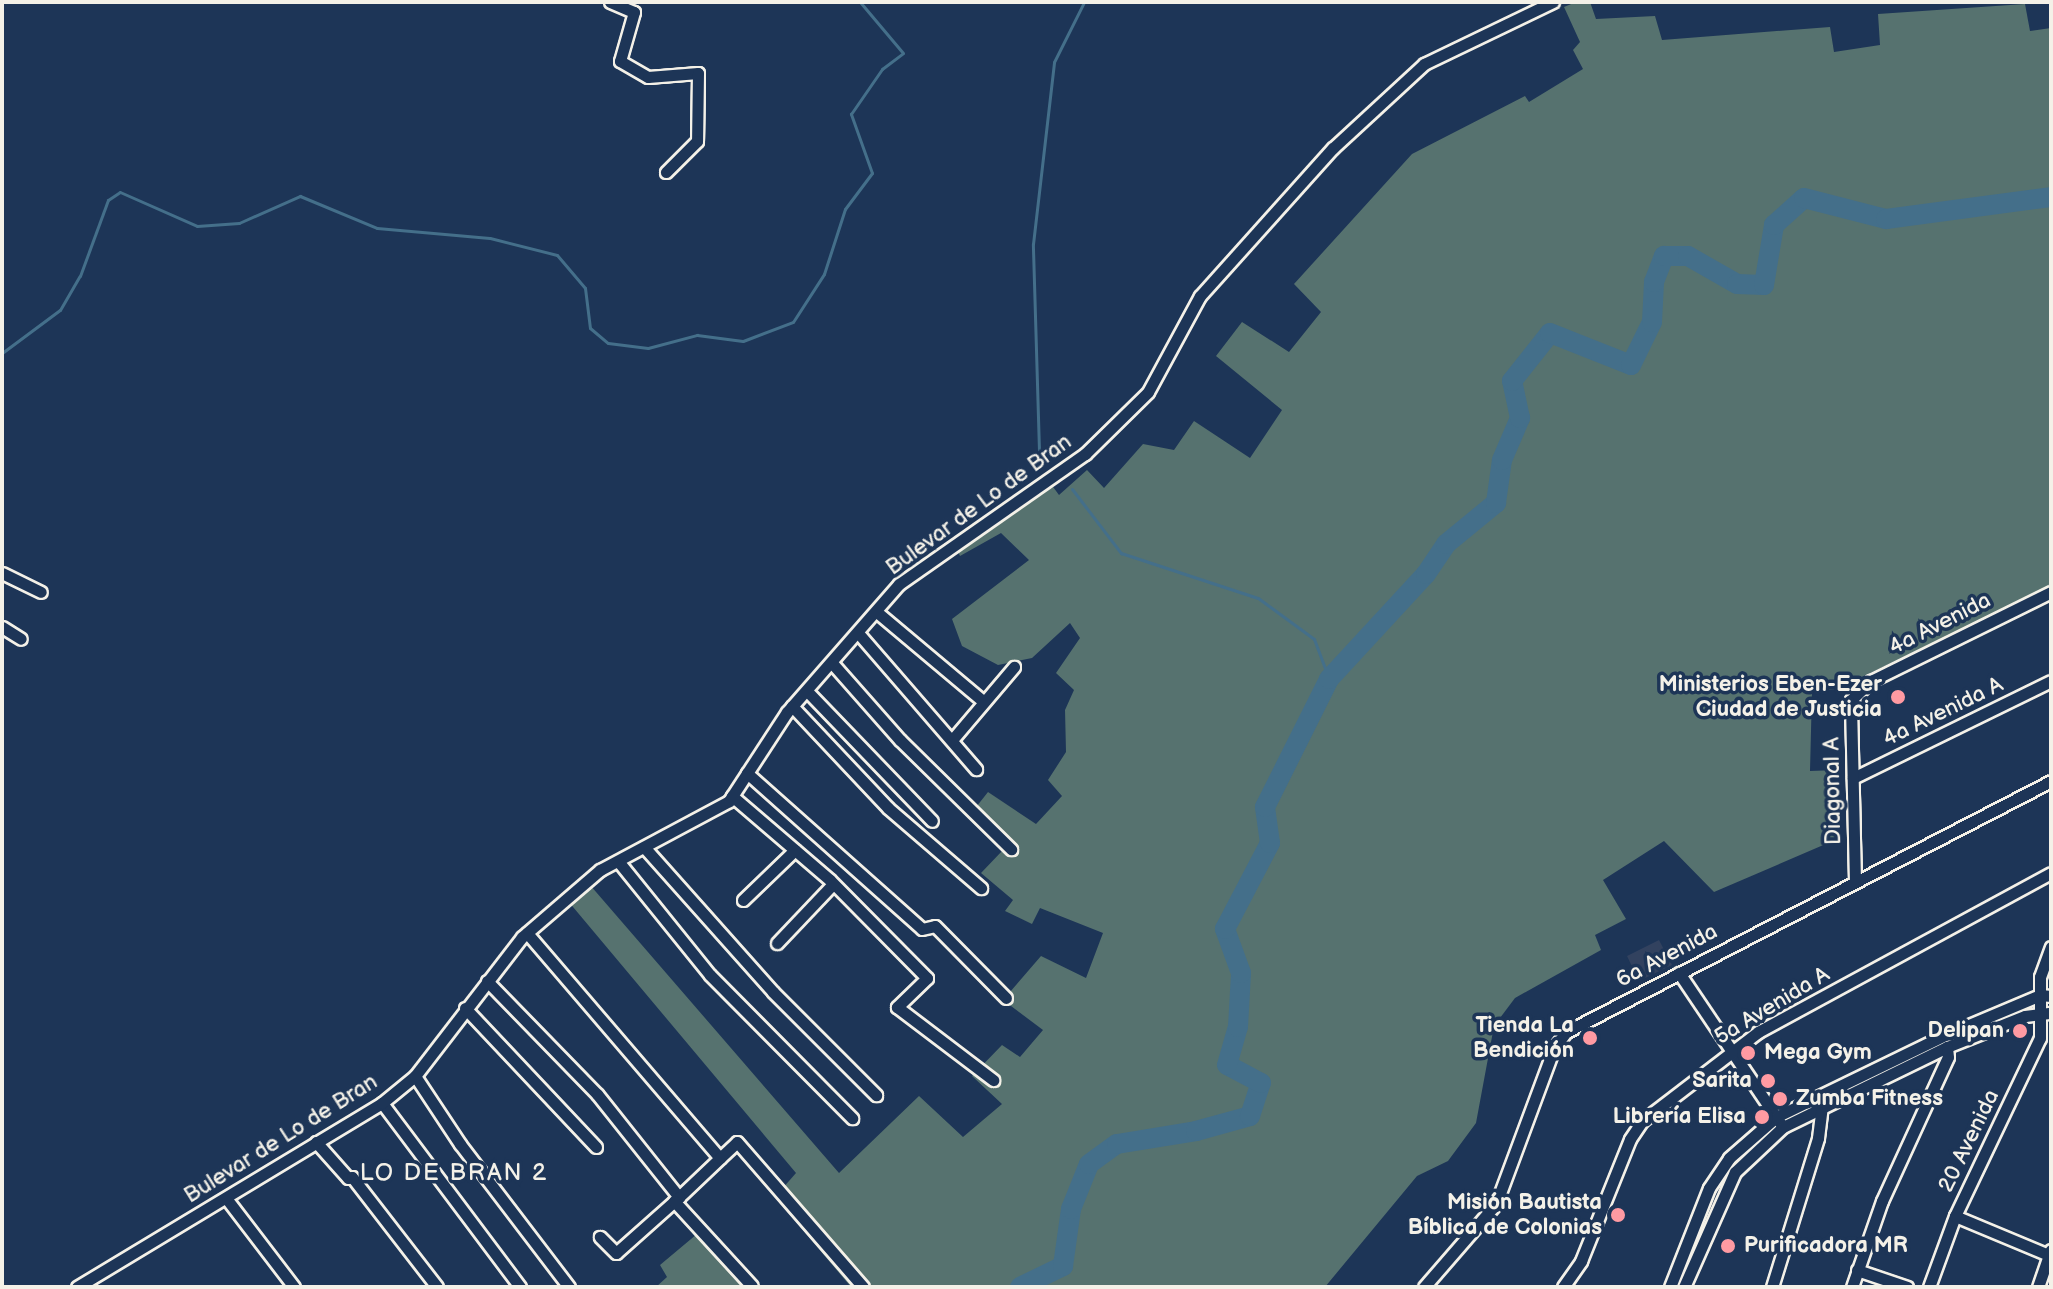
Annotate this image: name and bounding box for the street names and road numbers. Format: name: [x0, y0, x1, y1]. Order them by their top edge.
street label: Bulevar de Lo de Bran: [881, 429, 1077, 581]
street label: 4a Avenida: [1885, 587, 1995, 661]
street label: 4a Avenida A: [1879, 672, 2007, 752]
street label: Diagonal A: [1819, 737, 1847, 845]
street label: 6a Avenida: [1612, 918, 1722, 994]
street label: 5a Avenida A: [1710, 961, 1834, 1051]
street label: Bulevar de Lo de Bran: [180, 1069, 382, 1209]
street label: 20 Avenida: [1933, 1085, 2005, 1197]

